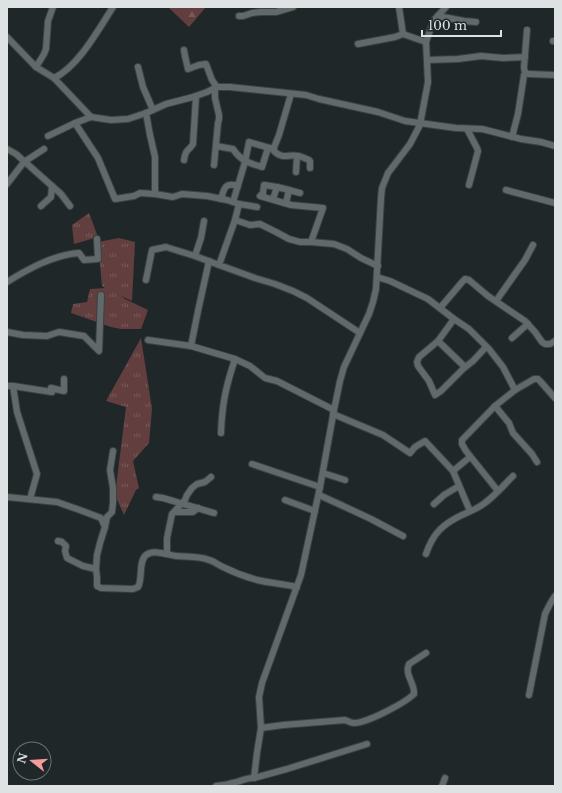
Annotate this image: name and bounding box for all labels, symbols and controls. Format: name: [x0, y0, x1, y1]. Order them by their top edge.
scale bar: [422, 12, 501, 38]
text: 100 m: [428, 18, 467, 33]
north arrow: [12, 741, 52, 781]
text: N: [14, 750, 31, 765]

